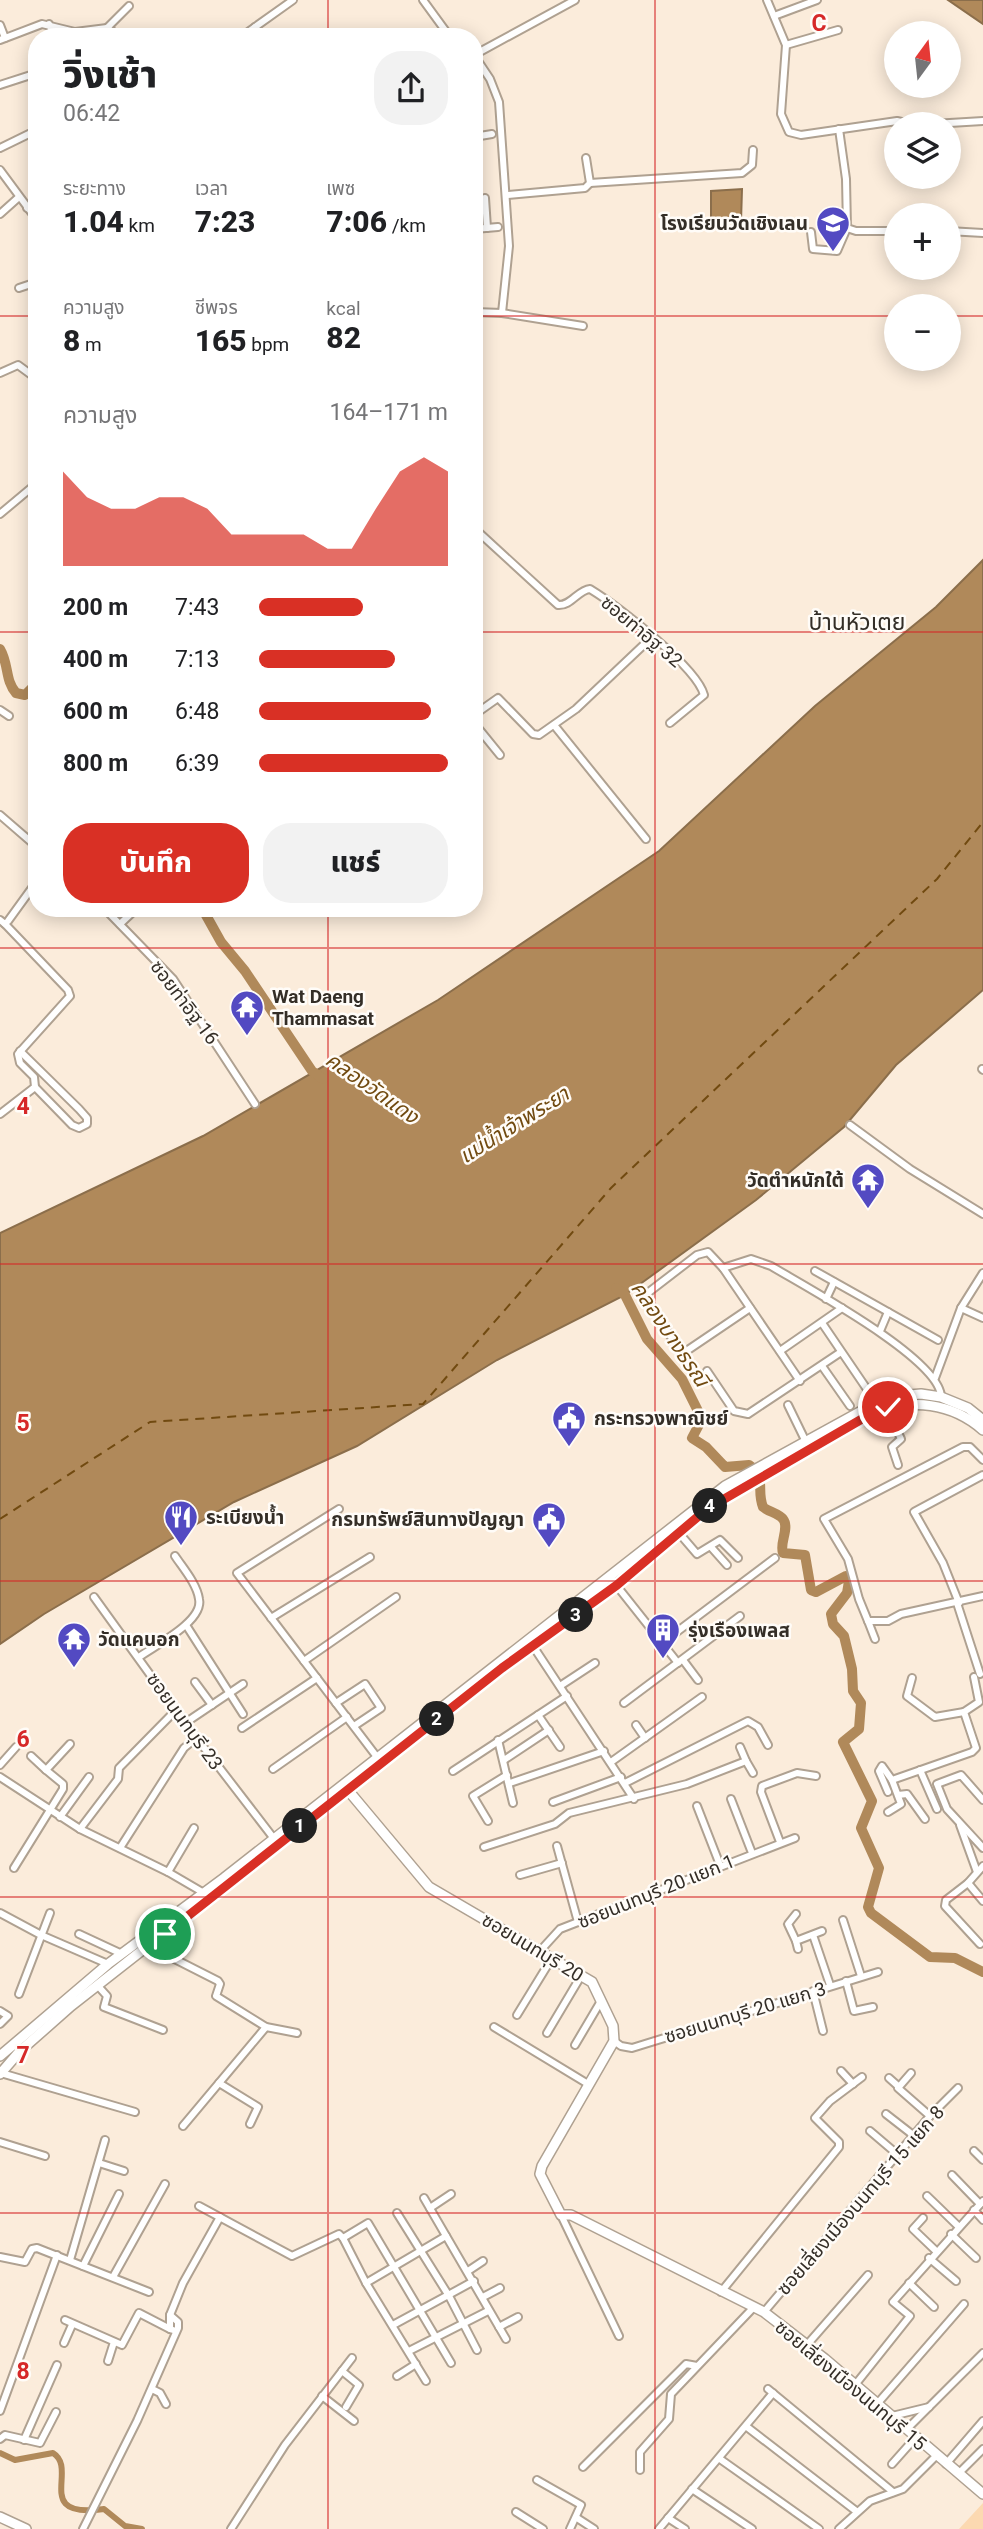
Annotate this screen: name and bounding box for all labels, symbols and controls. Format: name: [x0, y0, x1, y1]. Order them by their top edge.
text: C: [811, 10, 827, 37]
north arrow: [884, 21, 961, 98]
map controls: [884, 21, 961, 371]
button: share: [374, 51, 448, 125]
text: วิ่งเช้า: [63, 52, 157, 96]
text: 06:42: [63, 100, 120, 127]
button: layers: [884, 112, 961, 189]
text: ระยะทาง: [63, 177, 126, 200]
text: เวลา: [195, 177, 228, 200]
text: เพซ: [326, 177, 355, 200]
button: +: [884, 203, 961, 280]
text: 1.04: [63, 204, 124, 239]
text: 7:23: [195, 204, 255, 239]
text: 7:06: [326, 204, 387, 239]
school or university icon: โรงเรียนวัดเชิงเลน: [814, 204, 852, 253]
place label: โรงเรียนวัดเชิงเลน: [660, 212, 808, 235]
text: km: [124, 214, 155, 237]
text: /km: [387, 214, 426, 237]
button: −: [884, 294, 961, 371]
text: ความสูง: [63, 296, 124, 319]
text: ชีพจร: [195, 296, 238, 319]
text: kcal: [326, 297, 361, 320]
text: 82: [326, 320, 361, 355]
text: 8: [63, 323, 80, 358]
text: 165: [195, 323, 247, 358]
text: m: [80, 333, 102, 356]
text: bpm: [247, 333, 289, 356]
text: 164–171 m: [329, 399, 448, 426]
text: ความสูง: [63, 402, 137, 429]
street label: ซอยท่าอิฐ 32: [596, 591, 687, 672]
text: 200 m: [63, 594, 128, 621]
text: 7:43: [175, 594, 219, 621]
district label: บ้านหัวเตย: [809, 609, 906, 636]
text: 400 m: [63, 646, 128, 673]
text: 7:13: [175, 646, 219, 673]
text: 600 m: [63, 698, 128, 725]
text: 6:48: [175, 698, 219, 725]
text: 800 m: [63, 750, 128, 777]
text: 6:39: [175, 750, 219, 777]
button: บันทึก: [63, 823, 249, 903]
button: แชร์: [263, 823, 448, 903]
street label: ซอยท่าอิฐ 16: [145, 956, 224, 1049]
place label: Wat Daeng Thammasat: [272, 985, 375, 1030]
temple icon: Wat Daeng Thammasat: [228, 988, 266, 1037]
water label: คลองวัดแดง: [321, 1047, 424, 1130]
water label: แม่น้ำเจ้าพระยา: [453, 1079, 574, 1168]
text: 4: [16, 1093, 30, 1120]
temple icon: วัดตำหนักใต้: [849, 1161, 887, 1210]
place label: วัดตำหนักใต้: [747, 1169, 844, 1192]
water label: คลองบางธรณี: [626, 1277, 716, 1394]
pin: [858, 1377, 918, 1437]
icon: check: [869, 1388, 907, 1426]
public building icon: กระทรวงพาณิชย์: [550, 1399, 588, 1448]
place label: กระทรวงพาณิชย์: [594, 1407, 728, 1430]
text: 5: [16, 1410, 30, 1437]
pin: 4: [692, 1488, 728, 1524]
text: 4: [704, 1494, 715, 1517]
restaurant icon: ระเบียงน้ำ: [162, 1498, 200, 1547]
public building icon: กรมทรัพย์สินทางปัญญา: [530, 1500, 568, 1549]
place label: ระเบียงน้ำ: [206, 1504, 284, 1529]
place label: กรมทรัพย์สินทางปัญญา: [331, 1508, 524, 1531]
pin: 3: [558, 1598, 594, 1632]
text: 3: [570, 1603, 581, 1626]
building icon: รุ่งเรืองเพลส: [644, 1611, 682, 1660]
place label: รุ่งเรืองเพลส: [688, 1619, 790, 1642]
temple icon: วัดแคนอก: [55, 1620, 93, 1669]
place label: วัดแคนอก: [98, 1628, 180, 1651]
street label: ซอยนนทบุรี 23: [142, 1668, 228, 1774]
pin: 2: [420, 1702, 454, 1736]
text: 2: [431, 1707, 442, 1730]
text: 6: [16, 1726, 30, 1753]
pin: 1: [282, 1808, 318, 1843]
text: 1: [294, 1814, 305, 1837]
street label: ซอยนนทบุรี 20 แยก 1: [574, 1849, 738, 1933]
pin: [135, 1904, 195, 1964]
street label: ซอยนนทบุรี 20: [478, 1908, 588, 1987]
icon: arrive: [146, 1915, 184, 1953]
street label: ซอยนนทบุรี 20 แยก 3: [662, 1977, 829, 2048]
text: 7: [16, 2042, 30, 2069]
street label: ซอยเลี่ยงเมืองนนทบุรี 15 แยก 8: [770, 2100, 949, 2300]
street label: ซอยเลี่ยงเมืองนนทบุรี 15: [770, 2314, 932, 2455]
text: 8: [16, 2358, 30, 2385]

